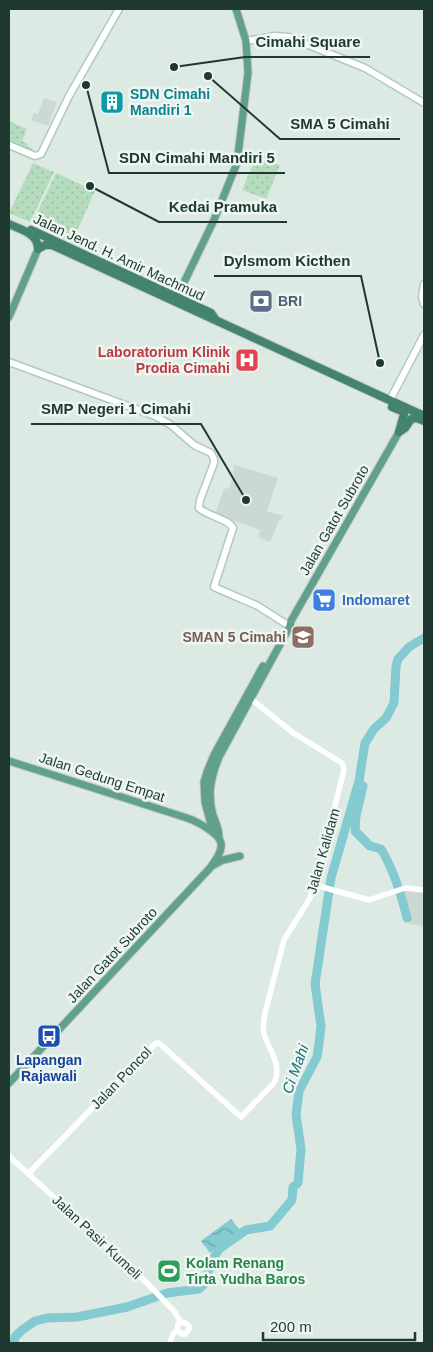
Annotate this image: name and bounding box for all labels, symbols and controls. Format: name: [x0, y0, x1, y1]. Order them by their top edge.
callout: Cimahi Square: [245, 27, 370, 57]
text: Cimahi Square: [255, 33, 361, 50]
place label: SDN Cimahi Mandiri 1: [130, 86, 210, 118]
building icon: SDN Cimahi Mandiri 1: [99, 89, 125, 115]
callout: SMA 5 Cimahi: [280, 109, 400, 139]
text: SMA 5 Cimahi: [290, 115, 390, 132]
callout: SDN Cimahi Mandiri 5: [109, 143, 285, 173]
text: SDN Cimahi Mandiri 5: [119, 149, 275, 166]
callout: Kedai Pramuka: [159, 192, 287, 222]
text: Kedai Pramuka: [169, 198, 278, 215]
street label: Jalan Jend. H. Amir Machmud: [31, 210, 207, 304]
callout: Dylsmom Kicthen: [214, 246, 361, 276]
text: Dylsmom Kicthen: [224, 252, 350, 269]
bank icon: BRI: [248, 288, 274, 314]
place label: BRI: [278, 293, 302, 309]
place label: Laboratorium Klinik Prodia Cimahi: [98, 344, 230, 376]
hospital icon: Laboratorium Klinik Prodia Cimahi: [234, 347, 260, 373]
callout: SMP Negeri 1 Cimahi: [31, 394, 201, 424]
text: SMP Negeri 1 Cimahi: [41, 400, 191, 417]
street label: Jalan Gatot Subroto: [296, 462, 372, 578]
supermarket icon: Indomaret: [311, 587, 337, 613]
place label: Indomaret: [342, 592, 410, 608]
school or university icon: SMAN 5 Cimahi: [290, 624, 316, 650]
place label: SMAN 5 Cimahi: [183, 629, 286, 645]
street label: Jalan Gedung Empat: [37, 749, 167, 805]
street label: Jalan Kalidam: [303, 807, 343, 895]
street label: Jalan Gatot Subroto: [64, 904, 160, 1006]
bus stop icon: Lapangan Rajawali: [36, 1023, 62, 1049]
water label: Ci Mahi: [278, 1042, 312, 1096]
street label: Jalan Poncol: [87, 1044, 155, 1112]
place label: Lapangan Rajawali: [16, 1052, 82, 1084]
street label: Jalan Pasir Kumeli: [49, 1192, 145, 1282]
place label: Kolam Renang Tirta Yudha Baros: [186, 1255, 306, 1287]
sports icon: Kolam Renang Tirta Yudha Baros: [156, 1258, 182, 1284]
scale bar: [263, 1310, 416, 1342]
text: 200 m: [270, 1318, 312, 1335]

